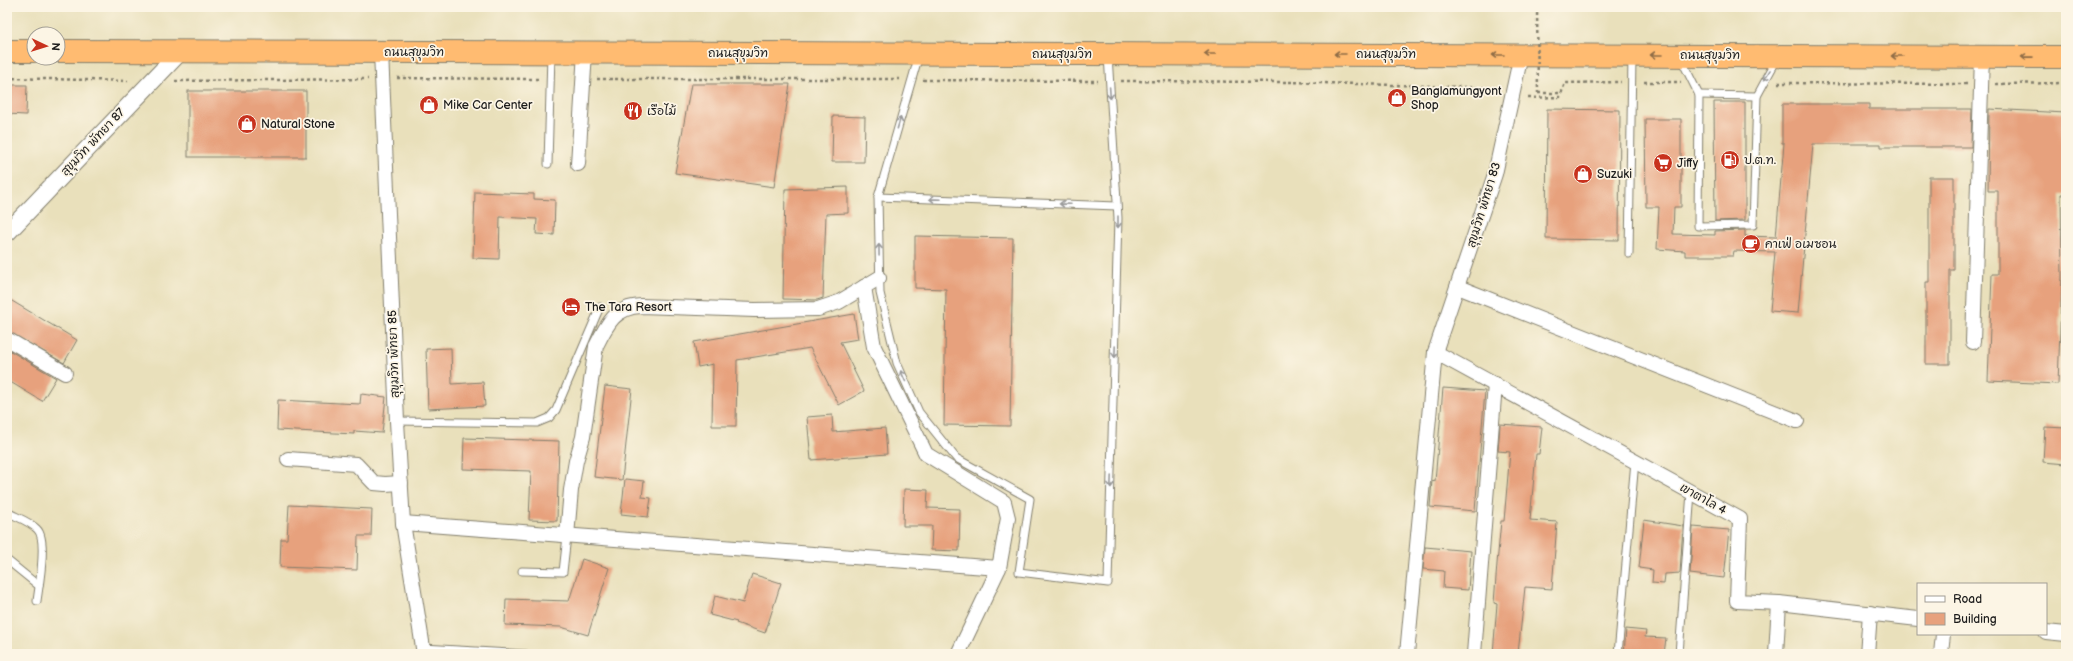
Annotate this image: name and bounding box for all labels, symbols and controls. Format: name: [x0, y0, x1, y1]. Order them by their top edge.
north arrow: [26, 26, 66, 66]
text: N: [49, 42, 62, 51]
street label: ถนนสุขุมวิท: [384, 45, 444, 61]
street label: ถนนสุขุมวิท: [708, 46, 768, 62]
street label: ถนนสุขุมวิท: [1032, 47, 1092, 63]
street label: ถนนสุขุมวิท: [1356, 47, 1416, 63]
street label: ถนนสุขุมวิท: [1680, 48, 1740, 64]
one-way arrow: [1204, 50, 1217, 58]
one-way arrow: [1334, 50, 1347, 58]
one-way arrow: [1492, 51, 1505, 59]
one-way arrow: [1650, 51, 1663, 59]
one-way arrow: [1891, 52, 1904, 60]
one-way arrow: [2021, 53, 2034, 61]
one-way arrow: [1763, 69, 1771, 81]
place label: Banglamungyont Shop: [1411, 84, 1502, 113]
one-way arrow: [1106, 86, 1114, 99]
shop icon: Banglamungyont Shop: [1386, 87, 1408, 109]
shop icon: Mike Car Center: [418, 94, 440, 116]
place label: Mike Car Center: [443, 98, 533, 113]
restaurant icon: เรือไม้: [622, 100, 644, 122]
place label: เรือไม้: [647, 103, 677, 119]
street label: สุขุมวิท พัทยา 87: [58, 105, 129, 180]
shop icon: Natural Stone: [236, 113, 258, 135]
one-way arrow: [896, 116, 903, 129]
place label: Natural Stone: [261, 117, 335, 132]
fuel station icon: ป.ต.ท.: [1719, 149, 1741, 171]
supermarket icon: Jiffy: [1652, 152, 1674, 174]
place label: ป.ต.ท.: [1744, 153, 1776, 168]
place label: Jiffy: [1677, 156, 1699, 171]
street label: สุขุมวิท พัทยา 83: [1464, 160, 1505, 250]
shop icon: Suzuki: [1572, 163, 1594, 185]
place label: Suzuki: [1597, 167, 1632, 182]
one-way arrow: [929, 196, 942, 203]
one-way arrow: [1059, 201, 1072, 208]
one-way arrow: [1114, 215, 1122, 228]
cafe icon: คาเฟ่ อเมซอน: [1740, 233, 1762, 255]
place label: คาเฟ่ อเมซอน: [1765, 236, 1837, 252]
one-way arrow: [875, 244, 883, 257]
hotel icon: The Tara Resort: [560, 296, 582, 318]
place label: The Tara Resort: [585, 300, 672, 315]
street label: สุขุมวิท พัทยา 85: [385, 310, 404, 398]
one-way arrow: [1111, 345, 1118, 358]
one-way arrow: [899, 371, 906, 383]
one-way arrow: [1107, 475, 1115, 488]
street label: เขาตาโล 4: [1677, 479, 1730, 518]
legend: [1917, 583, 2047, 635]
text: Road: [1953, 592, 1982, 607]
text: Building: [1953, 612, 1997, 627]

